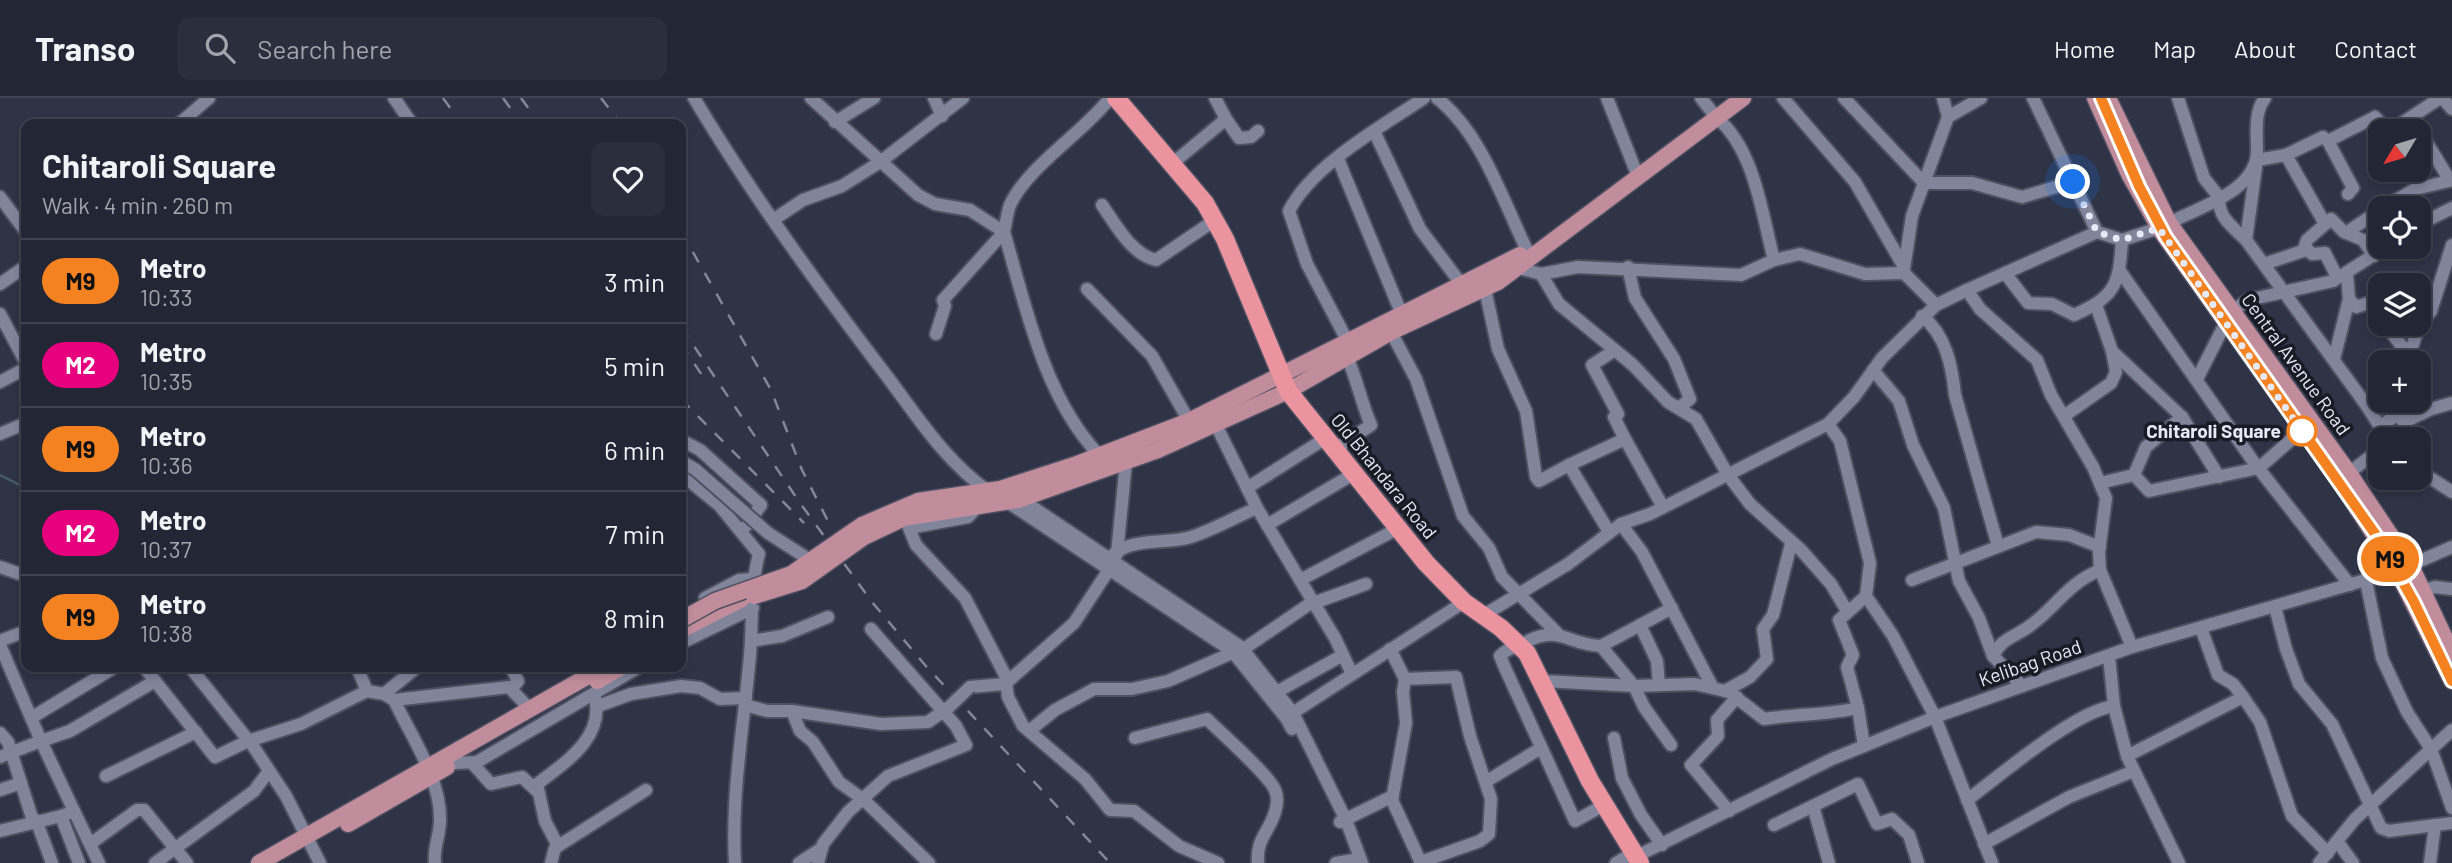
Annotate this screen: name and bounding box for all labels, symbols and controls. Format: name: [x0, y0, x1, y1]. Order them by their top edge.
search box: [177, 17, 667, 80]
text: Transo: [35, 28, 135, 68]
icon: search: [201, 29, 239, 67]
text: Search here: [257, 33, 392, 64]
text: Home: [2054, 34, 2115, 63]
text: Map: [2153, 34, 2196, 63]
text: About: [2234, 34, 2296, 63]
text: Contact: [2334, 34, 2417, 63]
north arrow: [2368, 119, 2431, 182]
map controls: [2368, 119, 2431, 490]
button: heart: [591, 142, 665, 216]
text: Chitaroli Square: [42, 145, 276, 185]
your location: [2055, 164, 2090, 199]
text: Walk · 4 min · 260 m: [42, 191, 233, 219]
button: locate: [2368, 196, 2431, 259]
text: Metro: [140, 252, 206, 283]
text: M9: [66, 266, 95, 295]
text: 3 min: [604, 266, 665, 297]
button: layers: [2368, 273, 2431, 336]
text: 10:33: [140, 283, 193, 311]
street label: Central Avenue Road: [2237, 288, 2356, 439]
text: Metro: [140, 336, 206, 367]
text: M2: [65, 350, 96, 379]
text: 5 min: [604, 350, 665, 381]
button: +: [2368, 350, 2431, 413]
text: 10:35: [140, 367, 193, 395]
street label: Old Bhandara Road: [1327, 408, 1442, 543]
marker: Chitaroli Square: [2287, 416, 2317, 446]
place label: Chitaroli Square: [2146, 419, 2281, 442]
text: Metro: [140, 420, 206, 451]
button: −: [2368, 427, 2431, 490]
text: M9: [66, 434, 95, 463]
text: 6 min: [604, 434, 665, 465]
text: 10:36: [140, 451, 193, 479]
text: Metro: [140, 504, 206, 535]
text: M2: [65, 518, 96, 547]
text: 7 min: [605, 518, 665, 549]
text: 10:37: [140, 535, 192, 563]
line badge: M9: [2358, 536, 2422, 582]
text: M9: [2375, 544, 2405, 573]
text: Metro: [140, 588, 206, 619]
text: M9: [66, 602, 95, 631]
text: 8 min: [604, 602, 665, 633]
text: 10:38: [140, 619, 193, 647]
street label: Kelibag Road: [1976, 634, 2084, 691]

